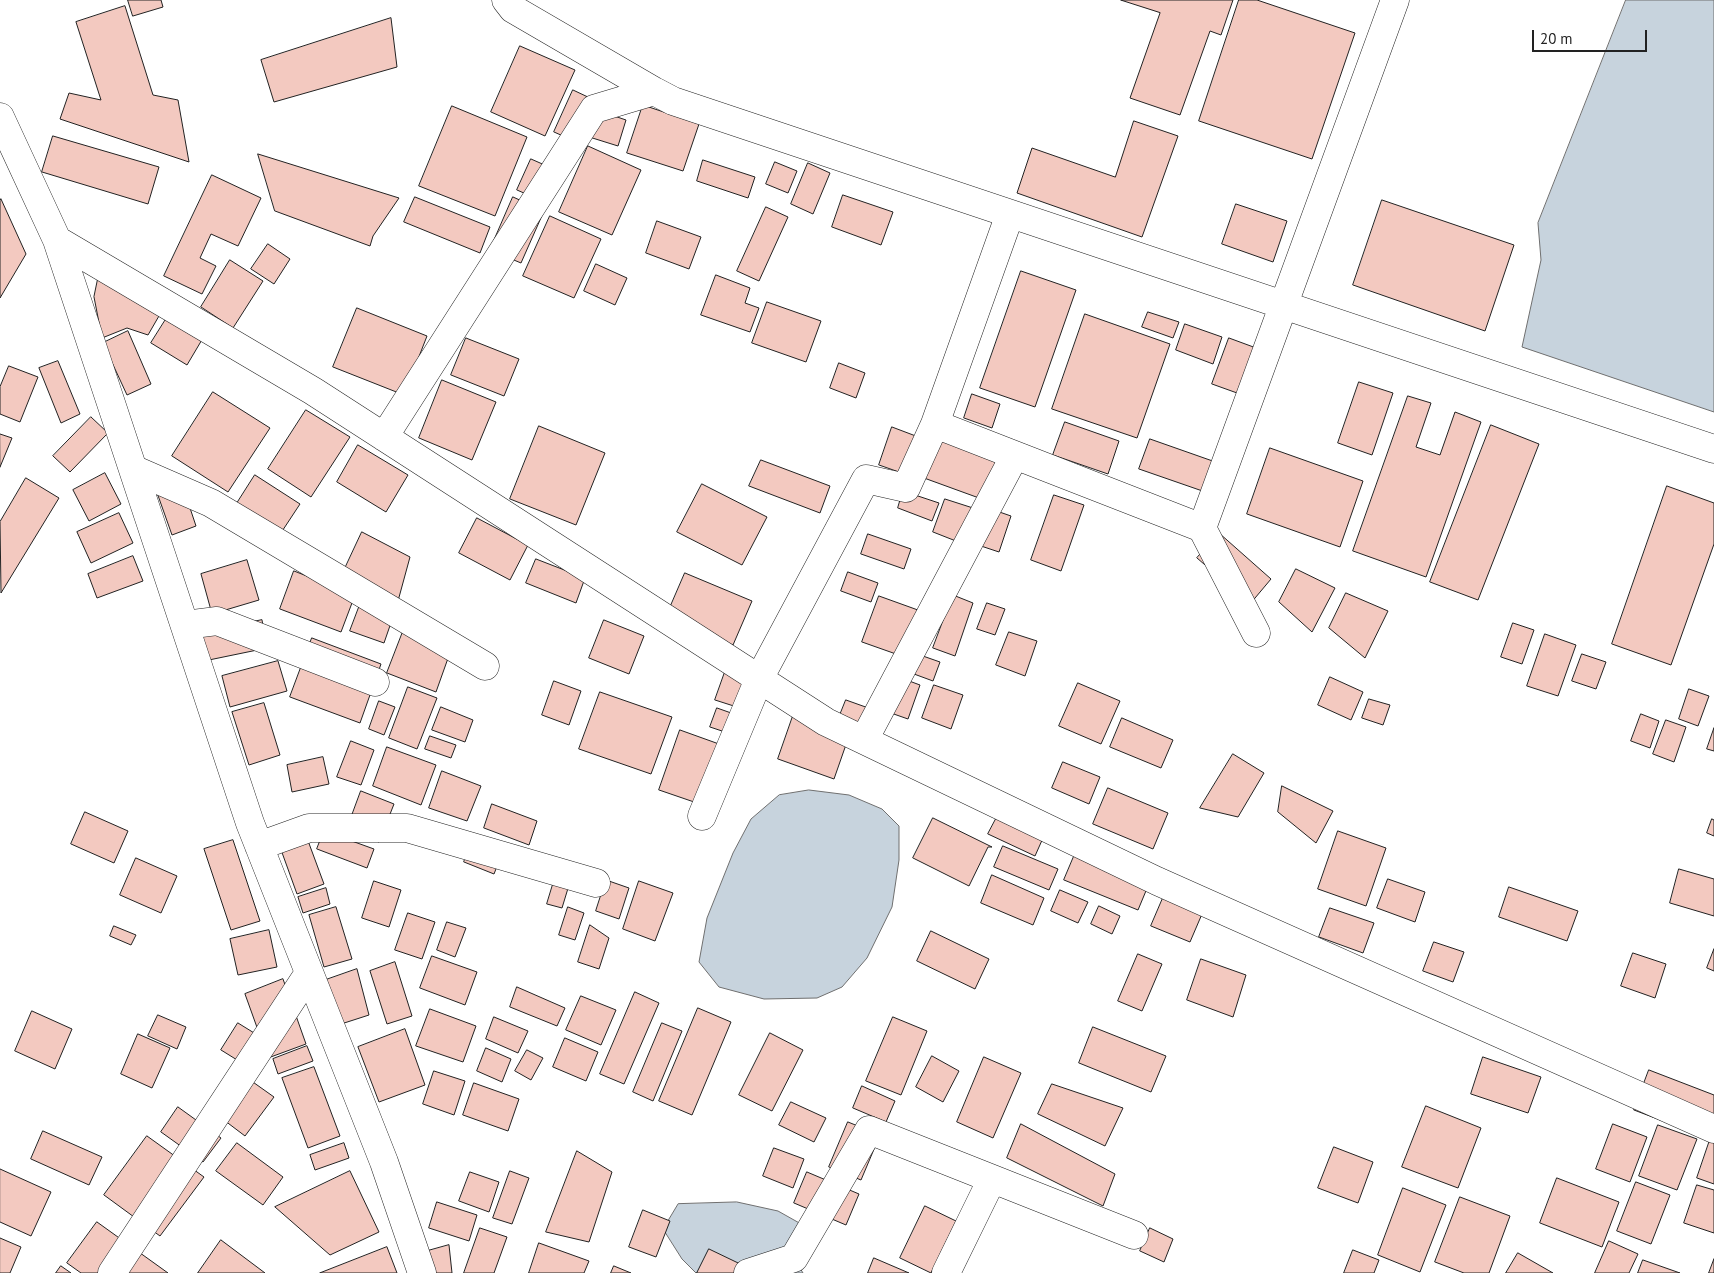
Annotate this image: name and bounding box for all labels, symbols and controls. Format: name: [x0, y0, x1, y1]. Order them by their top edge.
scale bar: [1534, 20, 1649, 52]
text: 20 m: [1540, 29, 1573, 48]

